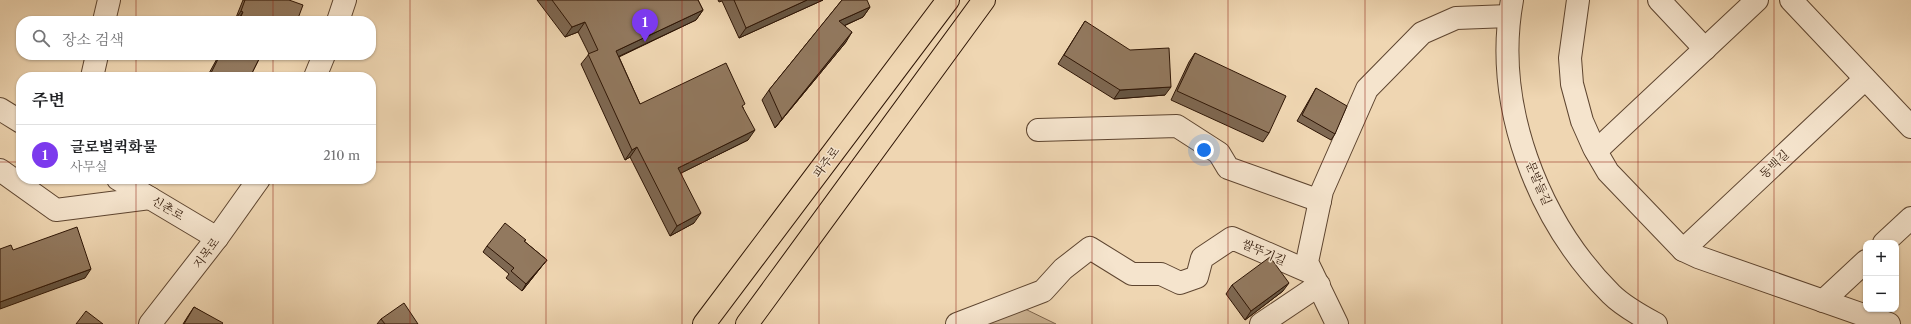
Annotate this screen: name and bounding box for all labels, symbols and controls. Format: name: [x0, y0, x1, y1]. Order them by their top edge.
pin: 1: [632, 9, 658, 42]
search box: [16, 16, 376, 60]
icon: search: [30, 27, 52, 49]
text: 장소 검색: [62, 30, 124, 49]
text: 주변: [32, 90, 65, 110]
text: 글로벌퀵화물: [70, 137, 157, 156]
your location: [1194, 140, 1214, 160]
street label: 파주로: [810, 143, 843, 180]
text: 1: [42, 147, 48, 163]
text: 210 m: [323, 147, 360, 163]
street label: 동백길: [1756, 147, 1792, 181]
text: 사무실: [70, 158, 108, 174]
street label: 문발들길: [1523, 159, 1555, 207]
street label: 신촌로: [149, 193, 187, 224]
street label: 지목로: [190, 234, 223, 271]
street label: 쌀뚜기길: [1240, 236, 1288, 268]
map controls: [1863, 240, 1899, 312]
button: +: [1863, 240, 1899, 276]
button: −: [1863, 276, 1899, 312]

